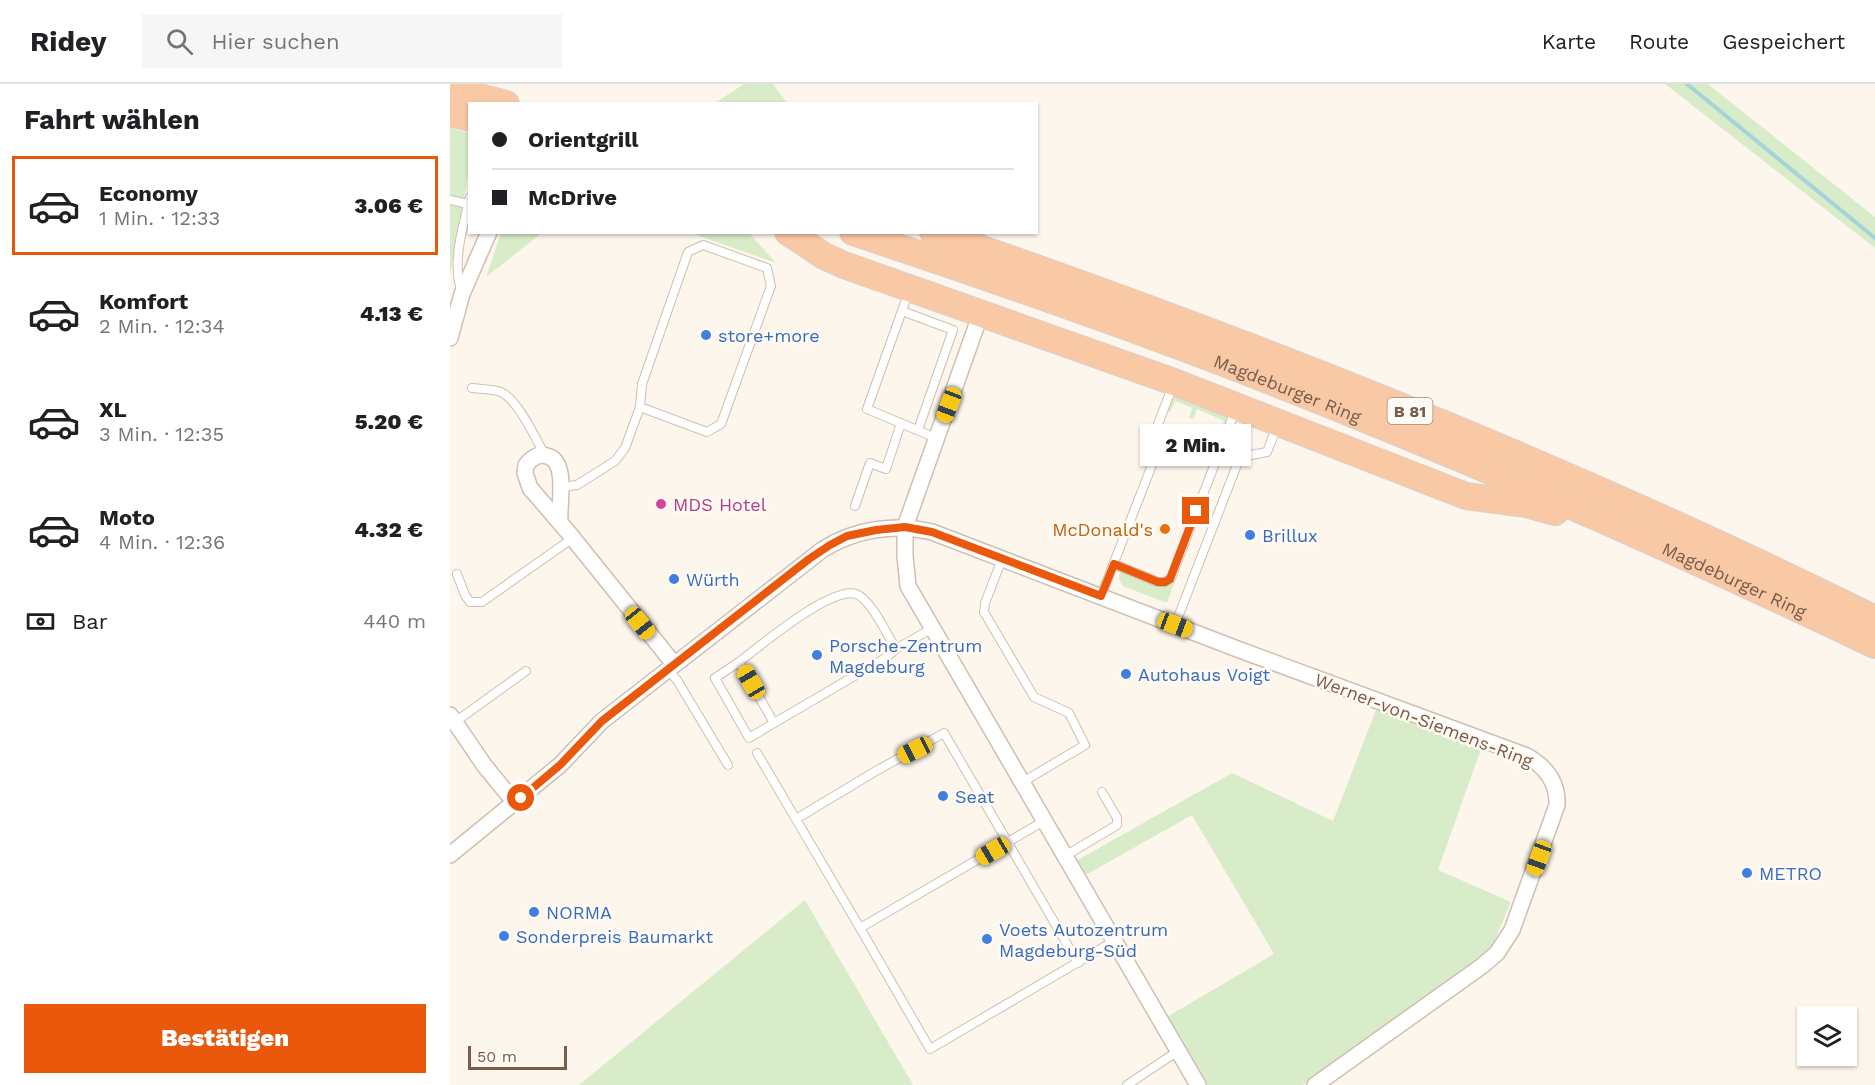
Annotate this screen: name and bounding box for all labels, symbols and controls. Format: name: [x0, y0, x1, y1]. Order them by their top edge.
search box: [142, 14, 562, 68]
text: Ridey: [30, 25, 106, 58]
icon: search: [163, 25, 196, 58]
text: Hier suchen: [211, 29, 340, 54]
text: Karte: [1542, 29, 1596, 54]
text: Route: [1629, 29, 1689, 54]
text: Gespeichert: [1722, 29, 1845, 54]
text: Fahrt wählen: [24, 104, 200, 136]
text: Orientgrill: [528, 127, 639, 152]
icon: car: [27, 179, 81, 233]
text: Economy: [99, 181, 198, 206]
text: McDrive: [528, 185, 617, 210]
text: 3.06 €: [354, 193, 423, 218]
text: 1 Min. · 12:33: [99, 206, 220, 230]
icon: car: [27, 287, 81, 341]
text: Komfort: [99, 289, 188, 314]
text: 4.13 €: [360, 301, 423, 326]
text: 2 Min. · 12:34: [99, 314, 225, 338]
place label: store+more: [718, 325, 820, 346]
marker: store+more: [699, 328, 713, 342]
street label: Magdeburger Ring: [1211, 350, 1365, 427]
car: [934, 385, 964, 425]
icon: car: [27, 395, 81, 449]
text: XL: [99, 397, 127, 422]
road number: B 81: [1388, 398, 1432, 424]
text: 5.20 €: [355, 409, 423, 434]
text: 3 Min. · 12:35: [99, 422, 224, 446]
callout: 2 Min.: [1140, 424, 1251, 466]
text: 2 Min.: [1165, 433, 1226, 457]
place label: MDS Hotel: [673, 494, 767, 515]
marker: MDS Hotel: [654, 497, 668, 511]
route end: [1182, 497, 1209, 524]
icon: car: [27, 503, 81, 557]
text: Moto: [99, 505, 155, 530]
text: 4.32 €: [354, 517, 423, 542]
place label: McDonald's: [1052, 519, 1153, 540]
marker: McDonald's: [1158, 522, 1172, 536]
place label: Brillux: [1262, 525, 1318, 546]
marker: Brillux: [1243, 528, 1257, 542]
text: 4 Min. · 12:36: [99, 530, 225, 554]
street label: Magdeburger Ring: [1659, 537, 1810, 622]
place label: Würth: [686, 569, 740, 590]
marker: Würth: [667, 572, 681, 586]
car: [622, 603, 658, 643]
icon: cash: [24, 605, 57, 638]
text: Bar: [72, 609, 108, 634]
text: 440 m: [363, 609, 426, 633]
car: [1155, 610, 1195, 640]
place label: Porsche-Zentrum Magdeburg: [829, 635, 982, 677]
marker: Porsche-Zentrum Magdeburg: [810, 648, 824, 662]
car: [734, 662, 768, 702]
place label: Autohaus Voigt: [1138, 664, 1271, 685]
marker: Autohaus Voigt: [1119, 667, 1133, 681]
street label: Werner-von-Siemens-Ring: [1312, 669, 1537, 772]
car: [895, 734, 935, 766]
route start: [507, 784, 534, 811]
place label: Seat: [955, 786, 995, 807]
marker: Seat: [936, 789, 950, 803]
car: [973, 834, 1013, 868]
car: [1524, 838, 1554, 878]
place label: METRO: [1759, 863, 1822, 884]
marker: METRO: [1740, 866, 1754, 880]
place label: NORMA: [546, 902, 612, 923]
marker: NORMA: [527, 905, 541, 919]
place label: Voets Autozentrum Magdeburg-Süd: [999, 919, 1168, 961]
place label: Sonderpreis Baumarkt: [516, 926, 714, 947]
marker: Sonderpreis Baumarkt: [497, 929, 511, 943]
marker: Voets Autozentrum Magdeburg-Süd: [980, 932, 994, 946]
button: Bestätigen: [24, 1004, 426, 1073]
map controls: [1797, 1006, 1857, 1066]
button: layers: [1797, 1006, 1857, 1066]
scale bar: [468, 1043, 567, 1070]
text: 50 m: [477, 1047, 517, 1066]

